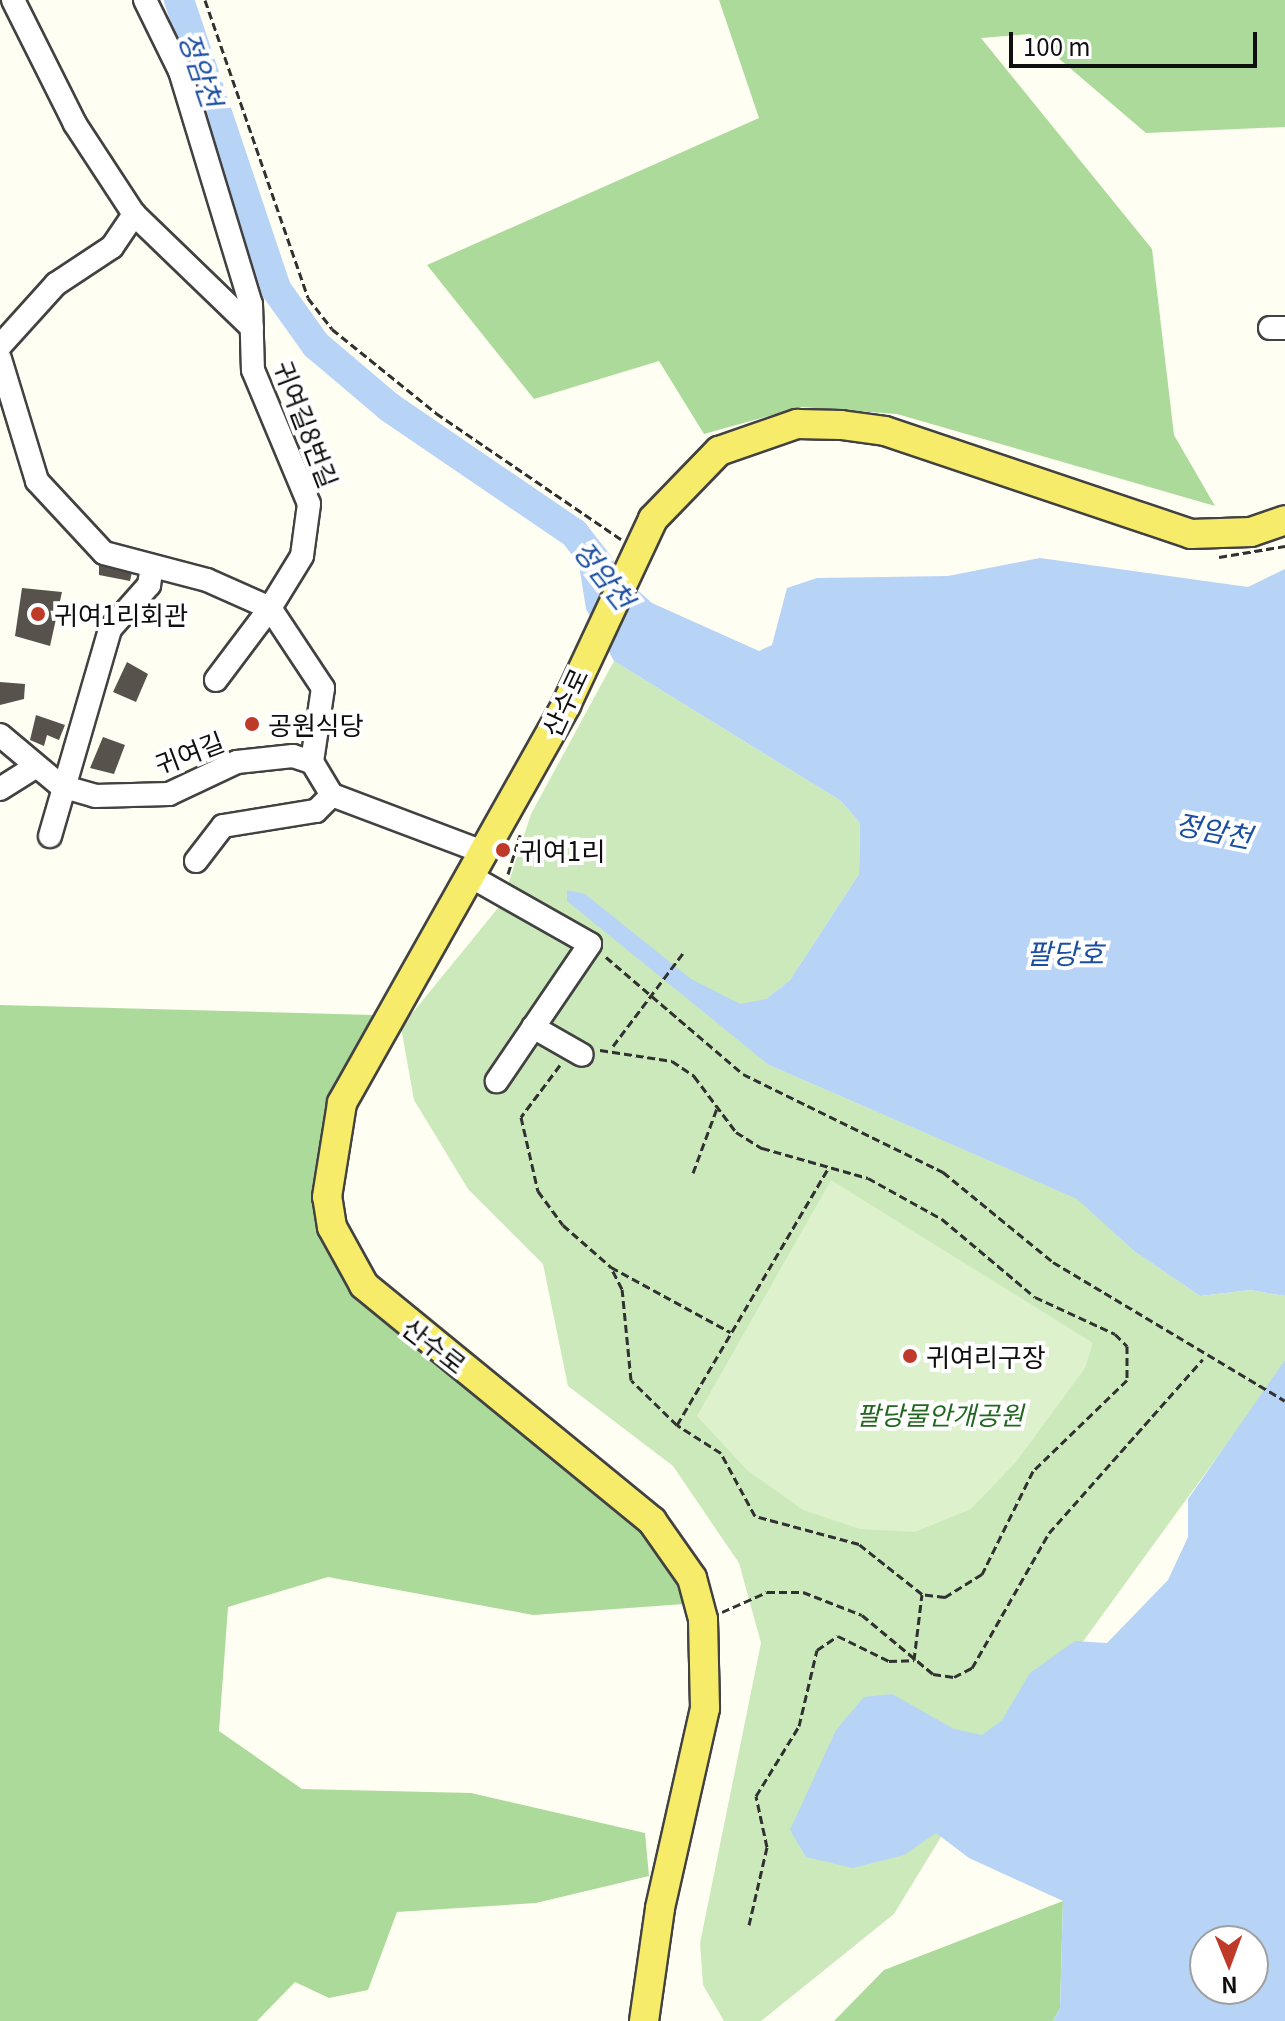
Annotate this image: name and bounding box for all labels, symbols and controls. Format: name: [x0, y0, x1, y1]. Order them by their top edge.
scale bar: [1013, 16, 1261, 66]
water label: 정암천: [174, 27, 230, 111]
text: 100 m: [1023, 28, 1091, 63]
street label: 귀여길8번길: [268, 356, 346, 492]
water label: 정암천: [568, 533, 642, 615]
place label: 귀여1리회관: [54, 598, 188, 630]
marker: 귀여1리회관: [29, 605, 47, 623]
street label: 산수로: [535, 663, 593, 741]
place label: 공원식당: [268, 708, 364, 740]
marker: 공원식당: [243, 715, 261, 733]
street label: 귀여길: [150, 725, 228, 779]
water label: 정암천: [1173, 805, 1255, 853]
place label: 귀여1리: [519, 834, 605, 866]
marker: 귀여1리: [494, 841, 512, 859]
water label: 팔당호: [1026, 935, 1104, 969]
street label: 산수로: [397, 1311, 473, 1379]
place label: 귀여리구장: [926, 1340, 1046, 1372]
marker: 귀여리구장: [901, 1347, 919, 1365]
park label: 팔당물안개공원: [856, 1398, 1024, 1430]
north arrow: [1189, 1925, 1269, 2005]
text: N: [1221, 1971, 1238, 2003]

